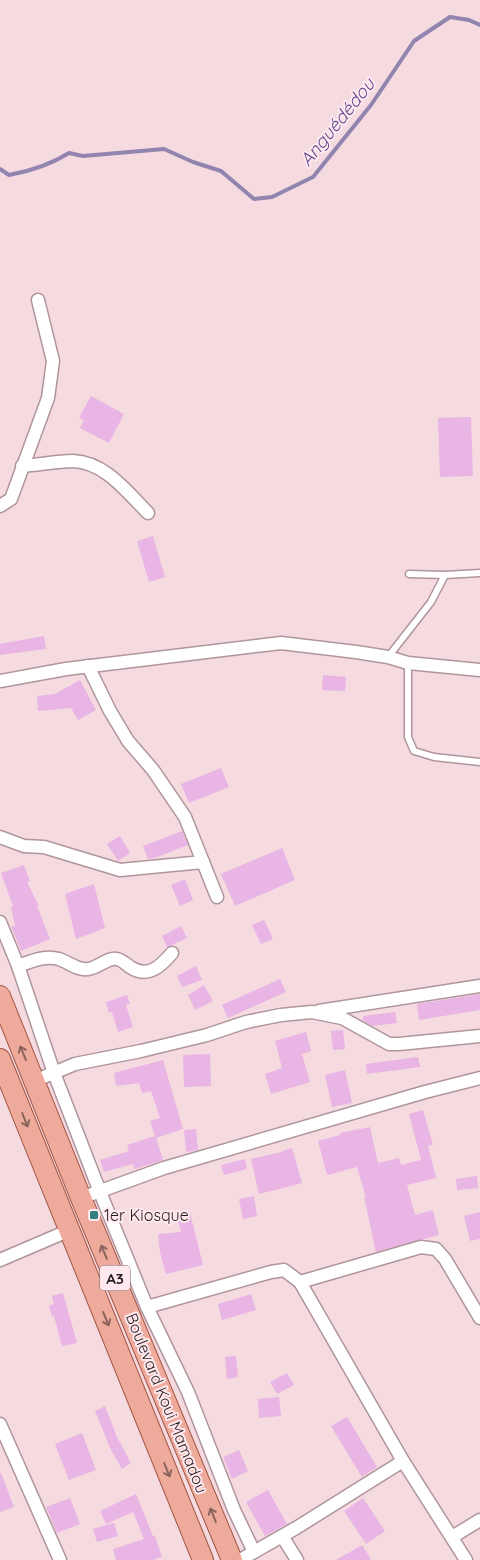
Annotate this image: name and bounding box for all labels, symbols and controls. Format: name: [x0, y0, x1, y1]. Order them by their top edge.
water label: Anguédédou: [295, 72, 381, 171]
one-way arrow: [18, 1045, 27, 1061]
one-way arrow: [21, 1112, 30, 1127]
place label: 1er Kiosque: [104, 1205, 189, 1225]
marker: 1er Kiosque: [88, 1209, 100, 1221]
one-way arrow: [98, 1245, 108, 1260]
road number: A3: [100, 1266, 130, 1290]
street label: Boulevard Koui Mamadou: [122, 1310, 212, 1496]
one-way arrow: [102, 1311, 111, 1326]
one-way arrow: [163, 1462, 172, 1477]
one-way arrow: [208, 1508, 217, 1523]

